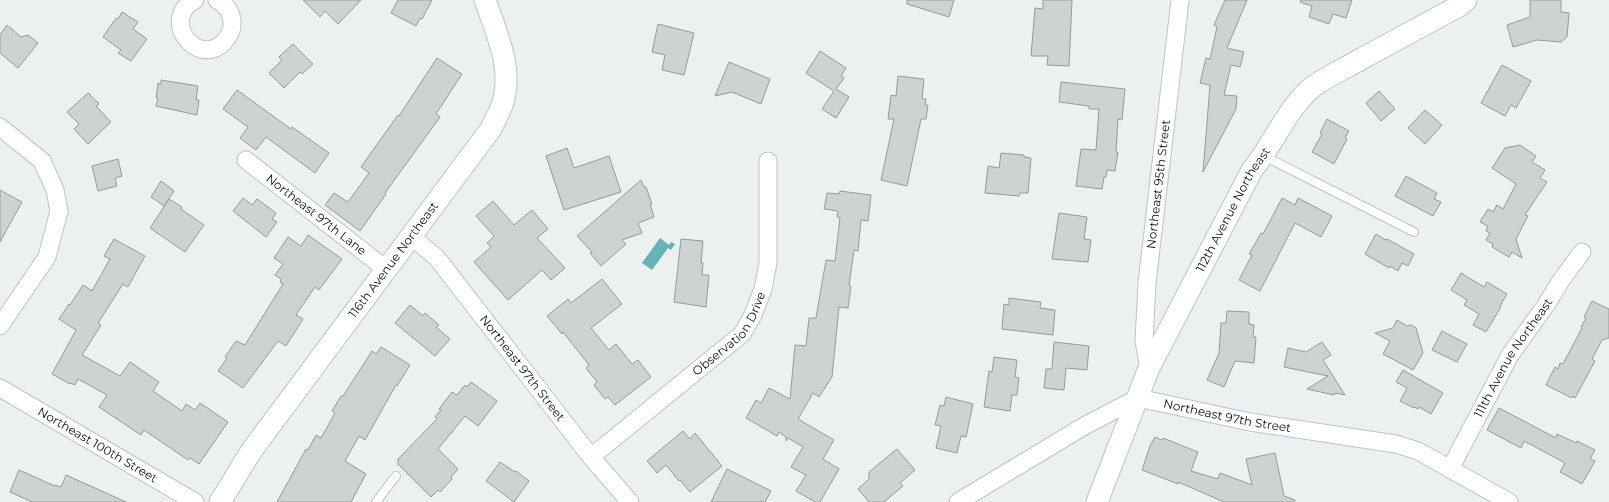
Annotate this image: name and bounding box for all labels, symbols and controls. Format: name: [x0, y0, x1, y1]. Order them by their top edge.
street label: Northeast 95th Street: [1143, 119, 1173, 250]
street label: 112th Avenue Northeast: [1192, 144, 1273, 274]
street label: Northeast 97th Lane: [263, 171, 370, 258]
street label: 116th Avenue Northeast: [345, 198, 441, 321]
street label: Observation Drive: [689, 289, 768, 378]
street label: 111th Avenue Northeast: [1470, 295, 1555, 420]
street label: Northeast 97th Street: [477, 312, 568, 424]
street label: Northeast 97th Street: [1162, 396, 1292, 435]
street label: Northeast 100th Street: [35, 404, 160, 486]

